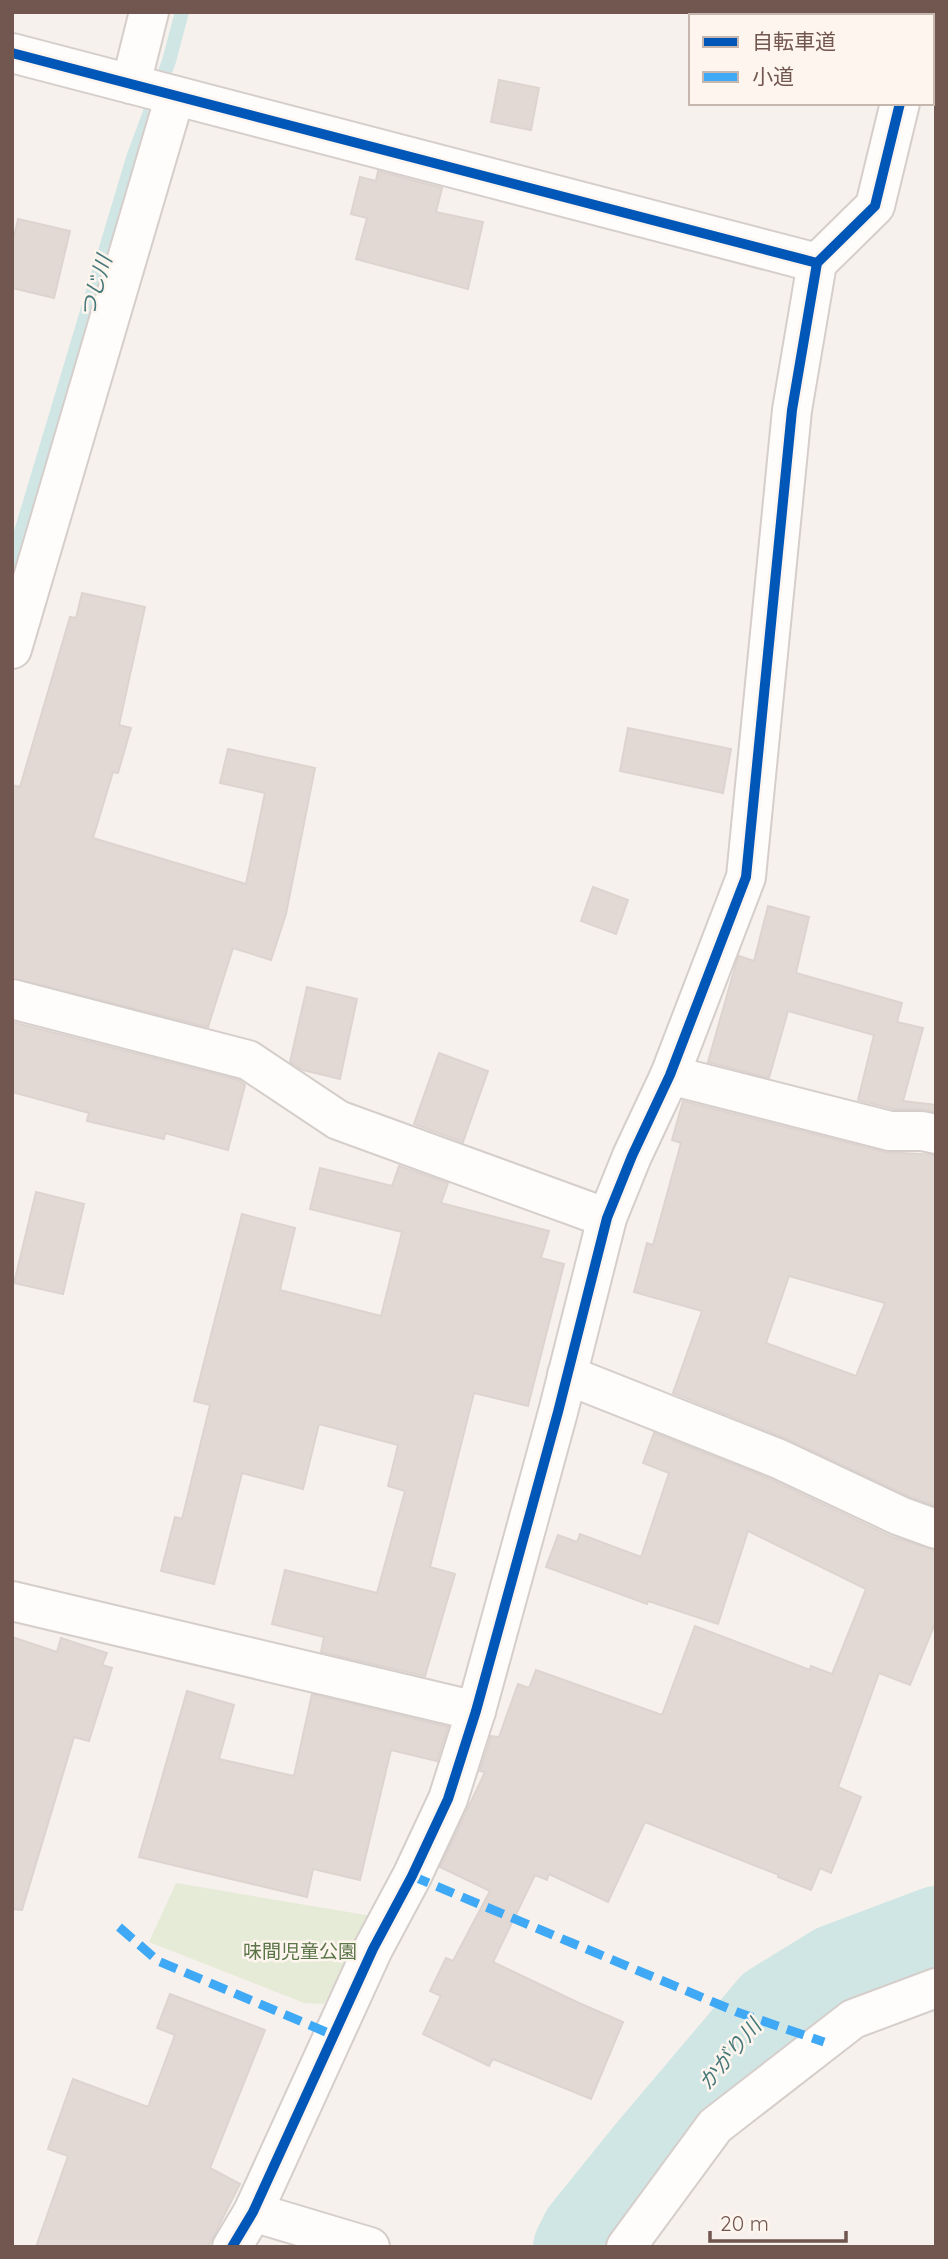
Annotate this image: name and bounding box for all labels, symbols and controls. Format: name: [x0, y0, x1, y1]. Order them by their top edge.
legend: [689, 14, 934, 105]
text: 自転車道: [752, 28, 836, 54]
text: 小道: [752, 63, 794, 89]
water label: つじ川: [73, 250, 117, 320]
park label: 味間児童公園: [243, 1939, 357, 1963]
water label: かがり川: [692, 2012, 767, 2095]
scale bar: [710, 2200, 846, 2244]
text: 20 m: [720, 2210, 769, 2236]

